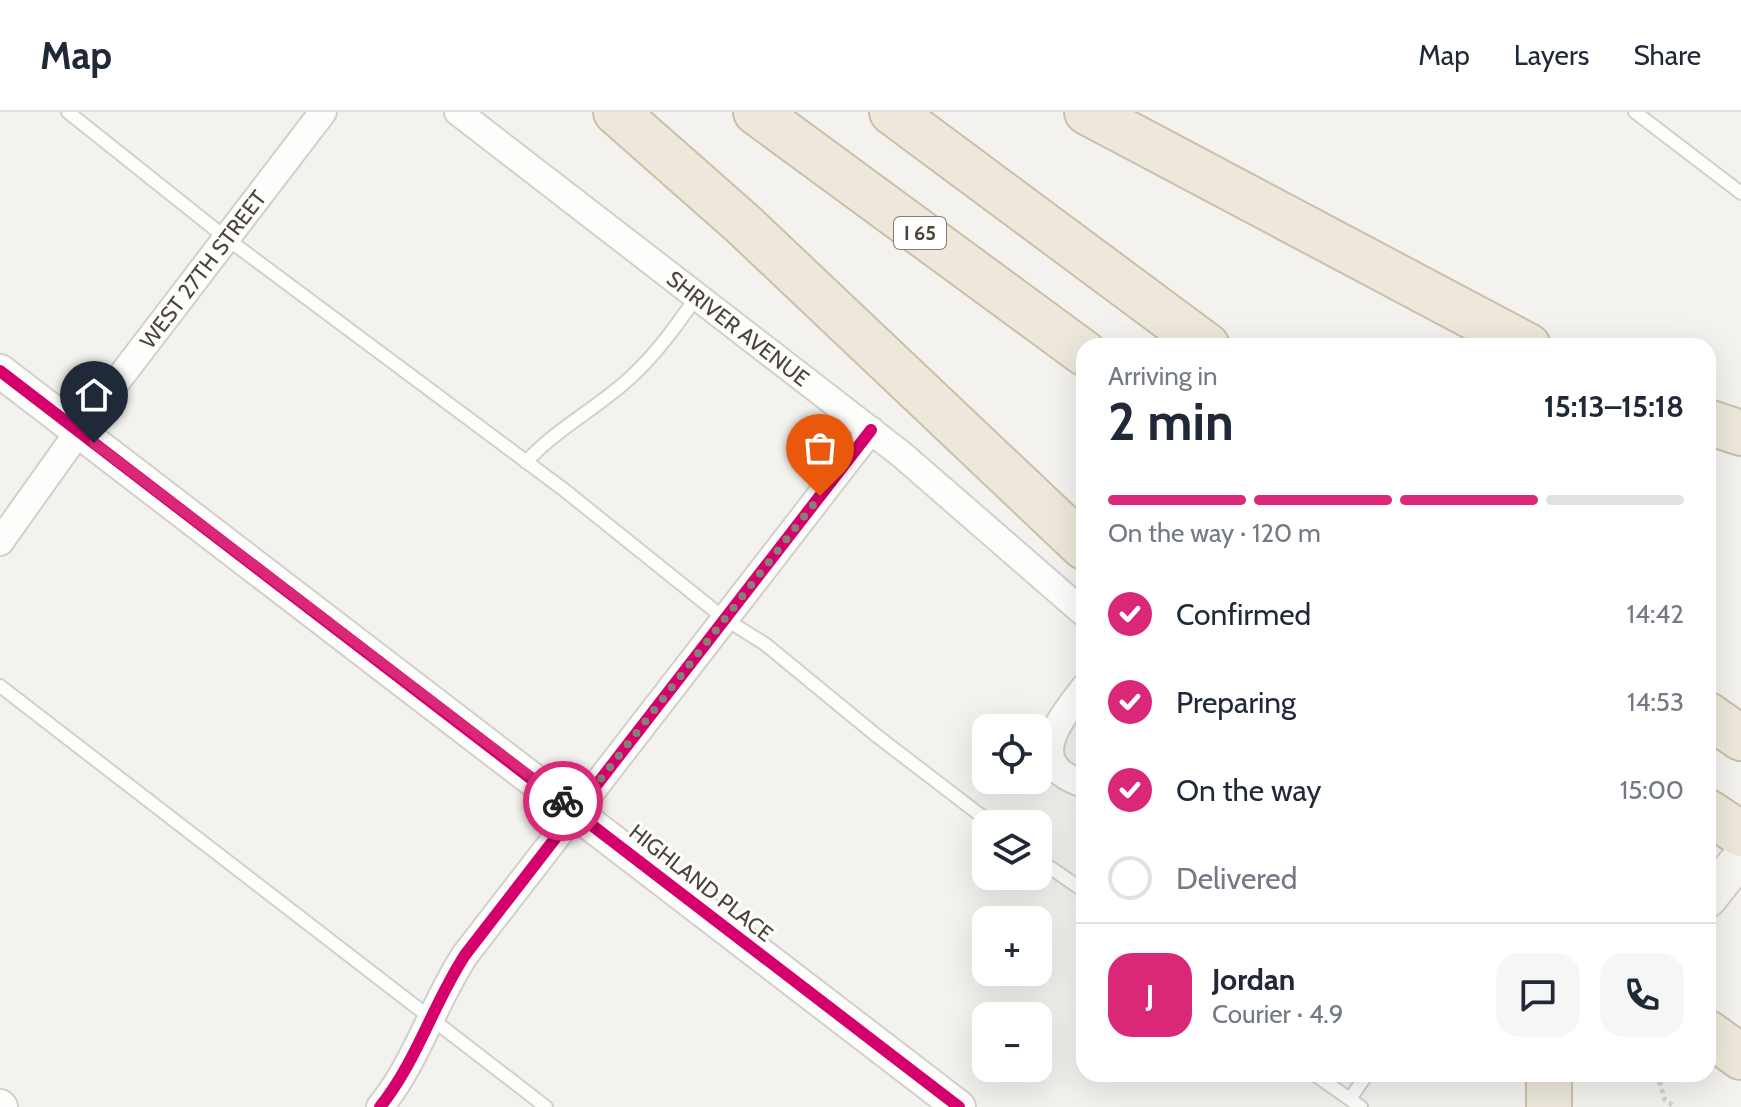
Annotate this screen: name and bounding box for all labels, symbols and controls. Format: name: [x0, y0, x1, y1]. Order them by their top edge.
text: Map: [40, 32, 112, 79]
text: Map: [1418, 38, 1470, 72]
text: Layers: [1514, 38, 1589, 72]
text: Share: [1633, 38, 1701, 72]
street label: WEST 27TH STREET: [134, 185, 272, 354]
road number: I 65: [894, 217, 946, 249]
street label: SHRIVER AVENUE: [662, 265, 815, 392]
text: Arriving in: [1108, 360, 1218, 392]
pin: [60, 361, 128, 443]
icon: home: [72, 373, 116, 417]
text: 15:13–15:18: [1544, 388, 1684, 425]
text: 2 min: [1108, 390, 1234, 453]
pin: [786, 414, 854, 496]
icon: bag: [798, 426, 842, 470]
text: On the way · 120 m: [1108, 517, 1321, 549]
icon: check: [1108, 592, 1152, 636]
text: Confirmed: [1176, 596, 1311, 633]
text: 14:42: [1626, 598, 1684, 630]
icon: check: [1108, 680, 1152, 724]
text: Preparing: [1176, 684, 1296, 721]
text: 14:53: [1627, 686, 1684, 718]
map controls: [972, 714, 1052, 1082]
button: locate: [972, 714, 1052, 794]
courier: [523, 761, 603, 841]
icon: check: [1108, 768, 1152, 812]
text: On the way: [1176, 772, 1321, 809]
text: 15:00: [1620, 774, 1684, 806]
icon: bike: [541, 779, 585, 823]
button: layers: [972, 810, 1052, 890]
street label: HIGHLAND PLACE: [624, 818, 778, 948]
text: Delivered: [1176, 860, 1297, 897]
button: +: [972, 906, 1052, 986]
button: chat: [1496, 953, 1580, 1037]
button: phone: [1600, 953, 1684, 1037]
text: Jordan: [1212, 961, 1295, 998]
text: J: [1146, 977, 1154, 1014]
text: Courier · 4.9: [1212, 998, 1344, 1030]
button: −: [972, 1002, 1052, 1082]

